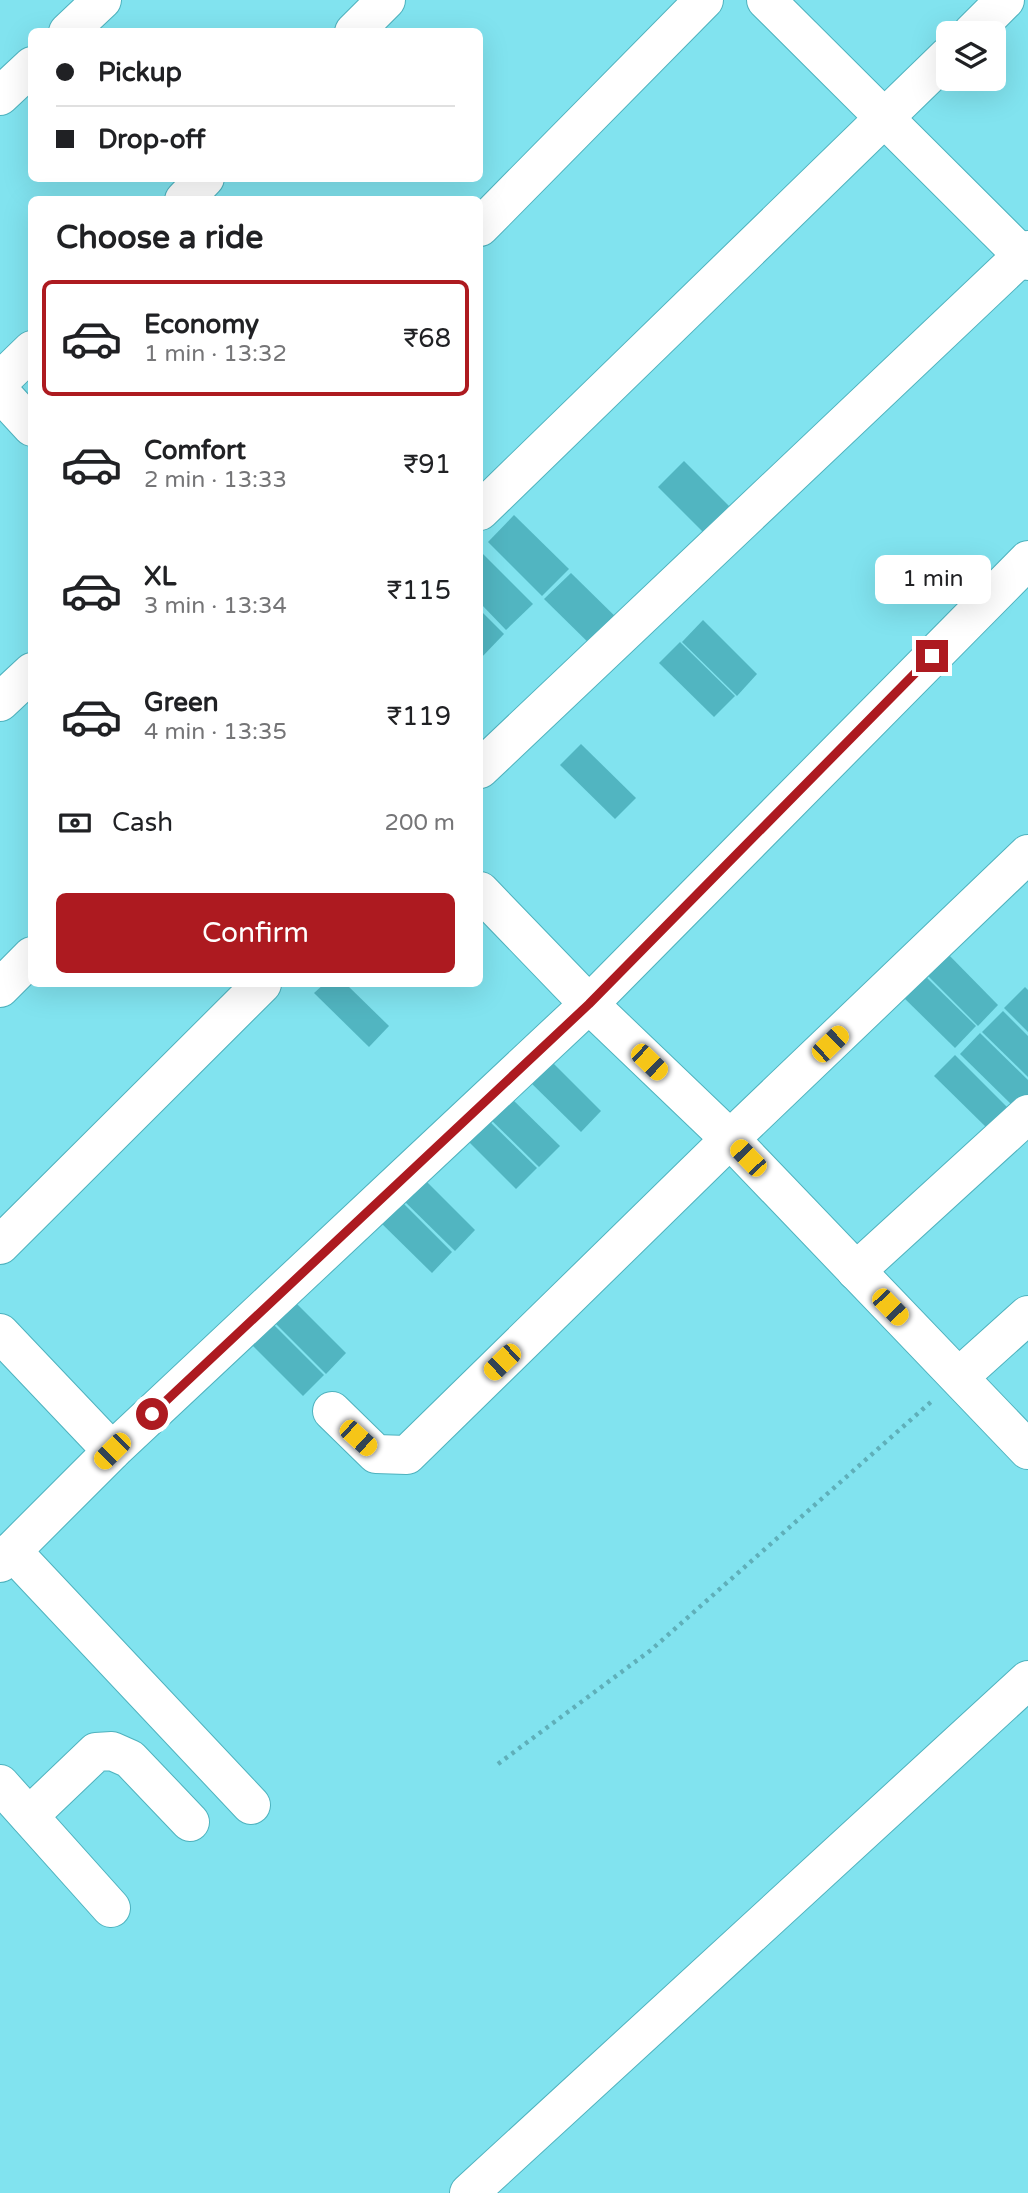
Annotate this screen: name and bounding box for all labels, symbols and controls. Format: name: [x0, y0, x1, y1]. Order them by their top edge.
map controls: [936, 21, 1006, 91]
button: layers: [936, 21, 1006, 91]
text: Pickup: [98, 57, 182, 88]
text: Drop-off: [98, 124, 205, 155]
text: Choose a ride: [56, 219, 263, 257]
icon: car: [60, 307, 123, 370]
text: Economy: [144, 309, 259, 340]
text: ₹68: [403, 323, 451, 354]
text: 1 min · 13:32: [144, 340, 287, 368]
icon: car: [60, 433, 123, 496]
text: Comfort: [144, 435, 246, 466]
text: ₹91: [403, 449, 451, 480]
text: 2 min · 13:33: [144, 466, 287, 494]
callout: 1 min: [874, 554, 990, 604]
icon: car: [60, 559, 123, 622]
text: XL: [144, 561, 176, 592]
text: 1 min: [902, 565, 964, 593]
text: ₹115: [387, 575, 451, 606]
text: 3 min · 13:34: [144, 592, 287, 620]
route end: [916, 640, 948, 672]
icon: car: [60, 685, 123, 748]
text: Green: [144, 687, 219, 718]
text: ₹119: [387, 701, 451, 732]
text: 4 min · 13:35: [144, 718, 287, 746]
icon: cash: [56, 804, 94, 842]
text: Cash: [112, 807, 173, 838]
text: 200 m: [385, 809, 455, 837]
button: Confirm: [56, 893, 455, 973]
car: [808, 1022, 853, 1066]
car: [627, 1040, 672, 1084]
car: [726, 1136, 771, 1180]
car: [868, 1285, 913, 1329]
car: [480, 1340, 525, 1384]
route start: [136, 1398, 168, 1430]
car: [336, 1416, 381, 1460]
car: [90, 1429, 135, 1473]

